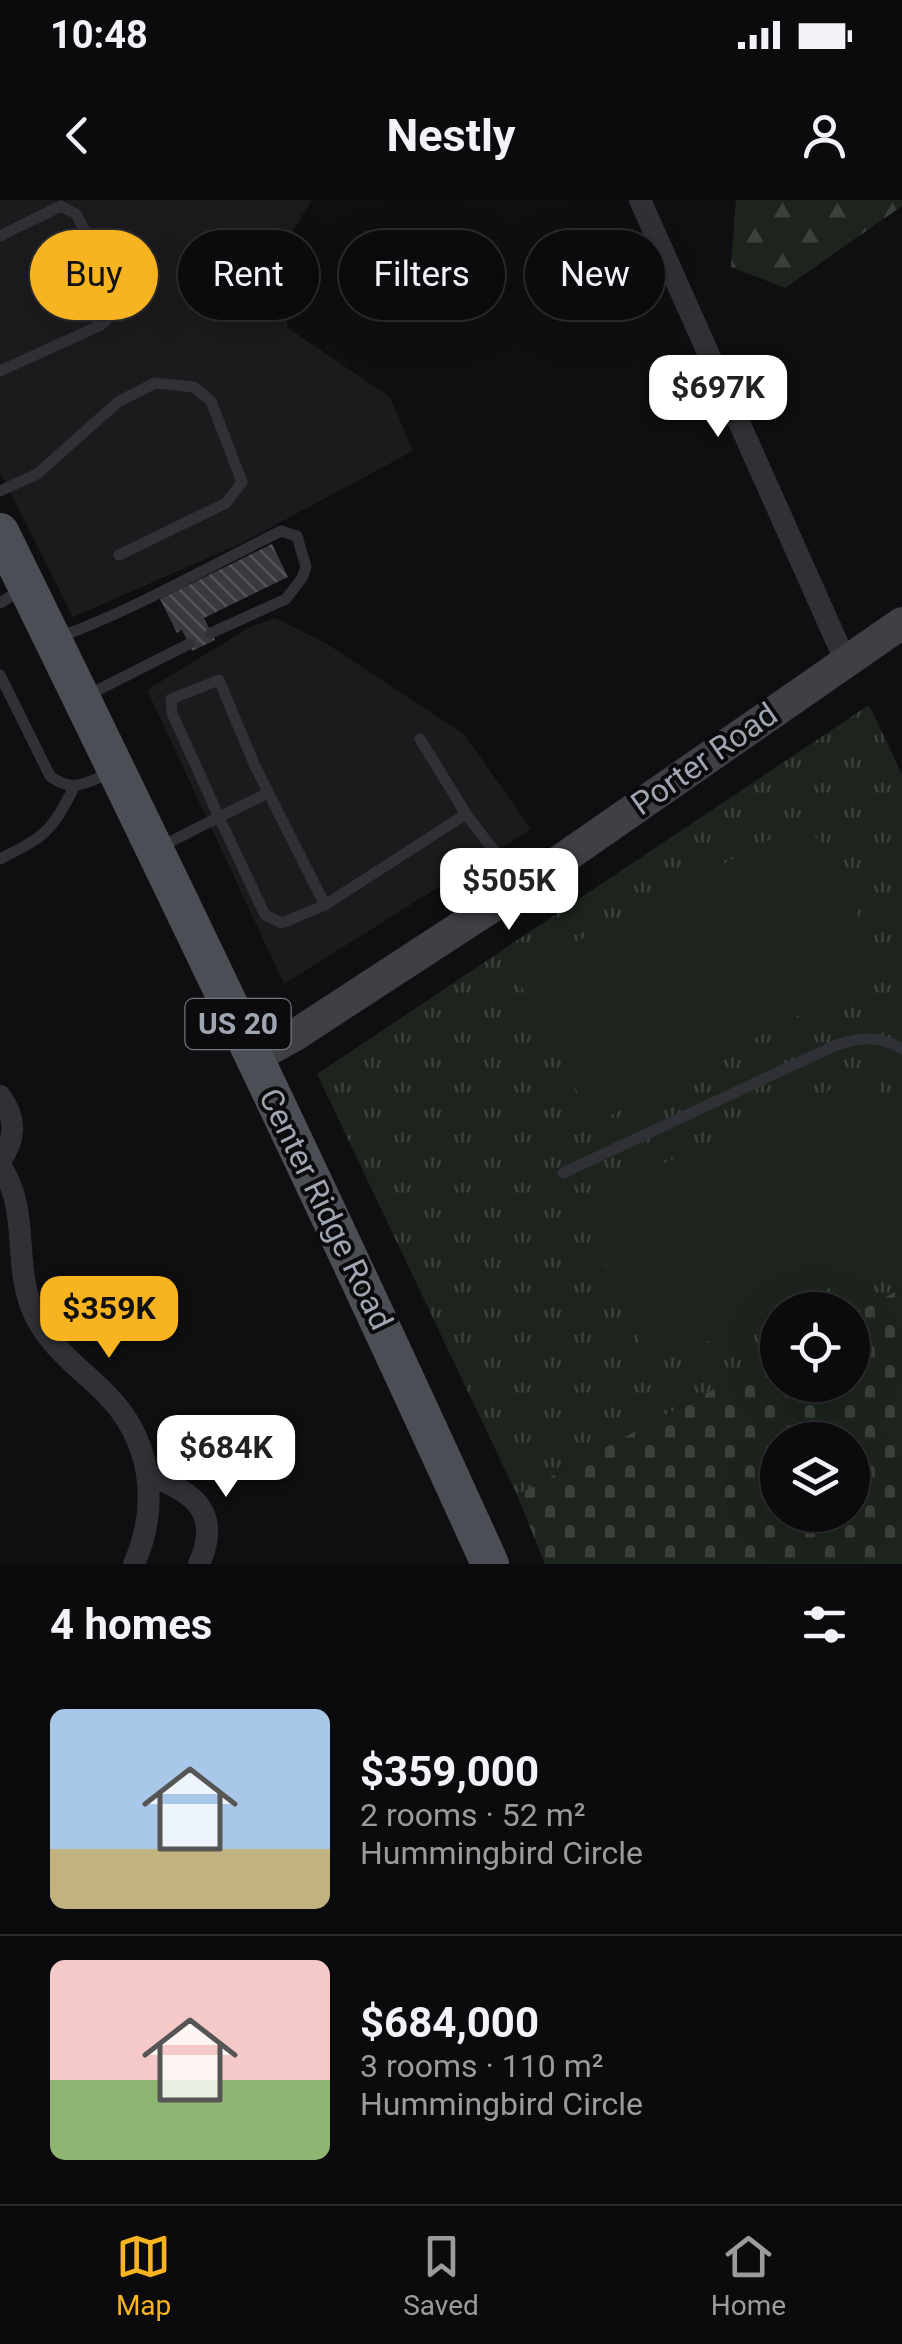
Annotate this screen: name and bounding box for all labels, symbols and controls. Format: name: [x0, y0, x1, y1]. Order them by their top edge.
text: 10:48: [50, 13, 148, 57]
icon: back: [50, 108, 105, 163]
icon: person: [797, 108, 852, 163]
text: Nestly: [387, 109, 515, 162]
chip: Buy: [30, 230, 158, 320]
chip: Rent: [178, 230, 319, 320]
chip: Filters: [339, 230, 505, 320]
chip: New: [525, 230, 665, 320]
pin: $697K: [648, 355, 788, 440]
text: $697K: [671, 368, 765, 406]
street label: Porter Road: [624, 695, 784, 823]
pin: $505K: [439, 848, 579, 933]
text: $505K: [462, 861, 556, 899]
road number: US 20: [186, 999, 290, 1049]
street label: Center Ridge Road: [251, 1082, 401, 1336]
pin: $359K: [39, 1276, 179, 1361]
text: $359K: [62, 1289, 156, 1327]
map controls: [760, 1292, 870, 1532]
button: locate: [760, 1292, 870, 1402]
pin: $684K: [156, 1415, 296, 1500]
button: layers: [760, 1422, 870, 1532]
text: $684K: [179, 1428, 273, 1466]
icon: filters: [797, 1597, 852, 1652]
text: 4 homes: [50, 1600, 212, 1649]
text: $359,000: [360, 1747, 539, 1796]
icon: home: [130, 1749, 250, 1869]
text: 2 rooms · 52 m²: [360, 1796, 585, 1834]
text: Hummingbird Circle: [360, 1834, 643, 1872]
text: $684,000: [360, 1998, 539, 2047]
icon: home: [130, 2000, 250, 2120]
text: 3 rooms · 110 m²: [360, 2047, 603, 2085]
text: Hummingbird Circle: [360, 2085, 643, 2123]
tab: Map: [116, 2229, 171, 2322]
tab: Saved: [403, 2229, 479, 2322]
tab: Home: [711, 2229, 786, 2322]

